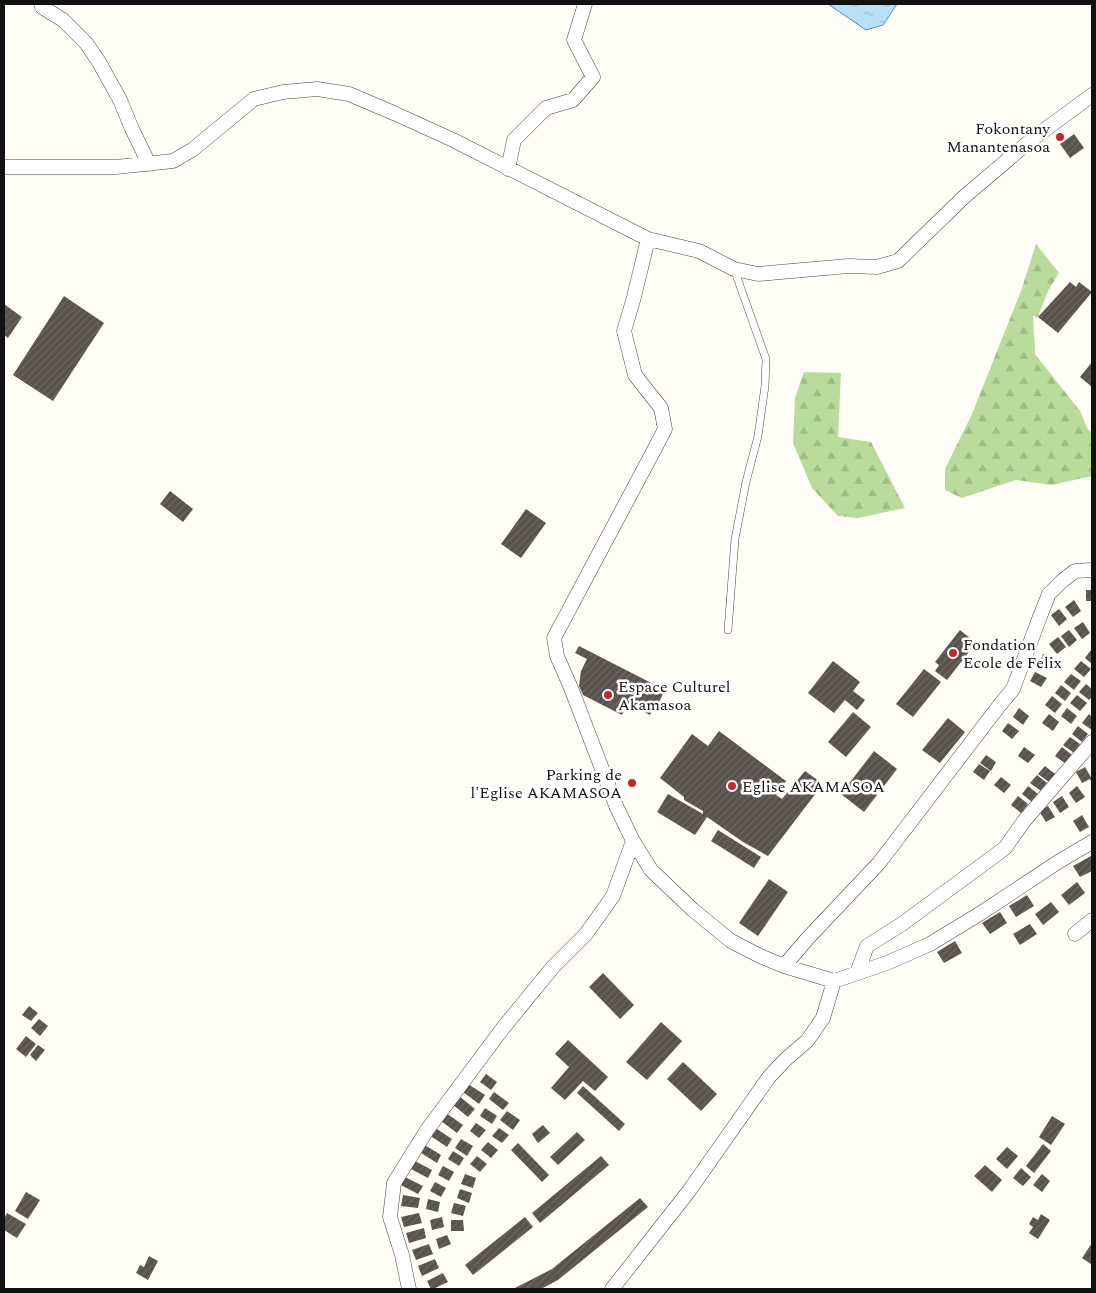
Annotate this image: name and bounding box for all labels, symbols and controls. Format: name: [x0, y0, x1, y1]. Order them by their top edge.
place label: Fokontany Manantenasoa: [947, 117, 1051, 159]
marker: Fokontany Manantenasoa: [1054, 131, 1066, 143]
place label: Fondation Ecole de Felix: [963, 633, 1062, 675]
marker: Fondation Ecole de Felix: [947, 647, 959, 659]
place label: Espace Culturel Akamasoa: [618, 675, 730, 717]
marker: Espace Culturel Akamasoa: [602, 689, 614, 701]
place label: Parking de l'Eglise AKAMASOA: [471, 763, 622, 805]
place label: Eglise AKAMASOA: [742, 775, 885, 799]
marker: Parking de l'Eglise AKAMASOA: [626, 777, 638, 789]
marker: Eglise AKAMASOA: [726, 780, 738, 792]

